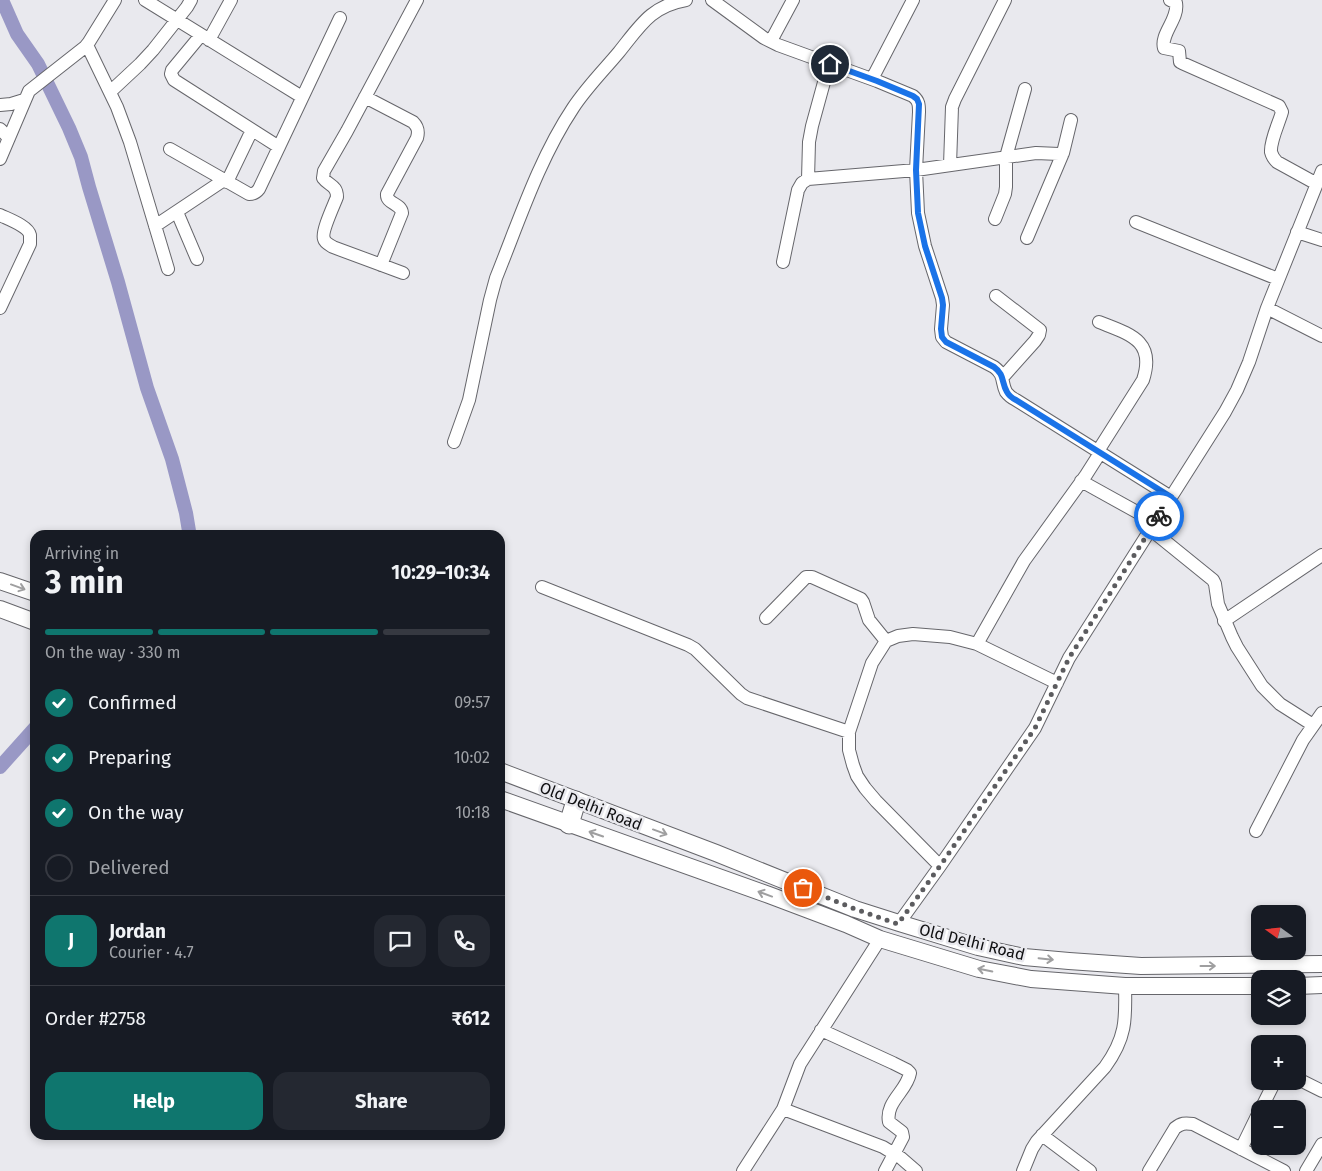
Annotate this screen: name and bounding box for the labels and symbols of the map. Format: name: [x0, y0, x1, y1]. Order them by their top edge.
pin: [809, 43, 851, 85]
courier: [1134, 491, 1184, 541]
one-way arrow: [9, 583, 25, 592]
street label: Old Delhi Road: [537, 778, 645, 834]
one-way arrow: [652, 828, 667, 837]
one-way arrow: [589, 829, 604, 838]
pin: [782, 867, 824, 909]
one-way arrow: [758, 889, 774, 898]
north arrow: [1251, 905, 1306, 960]
street label: Old Delhi Road: [917, 920, 1027, 964]
one-way arrow: [1038, 954, 1054, 964]
one-way arrow: [1200, 961, 1216, 971]
one-way arrow: [977, 965, 993, 974]

